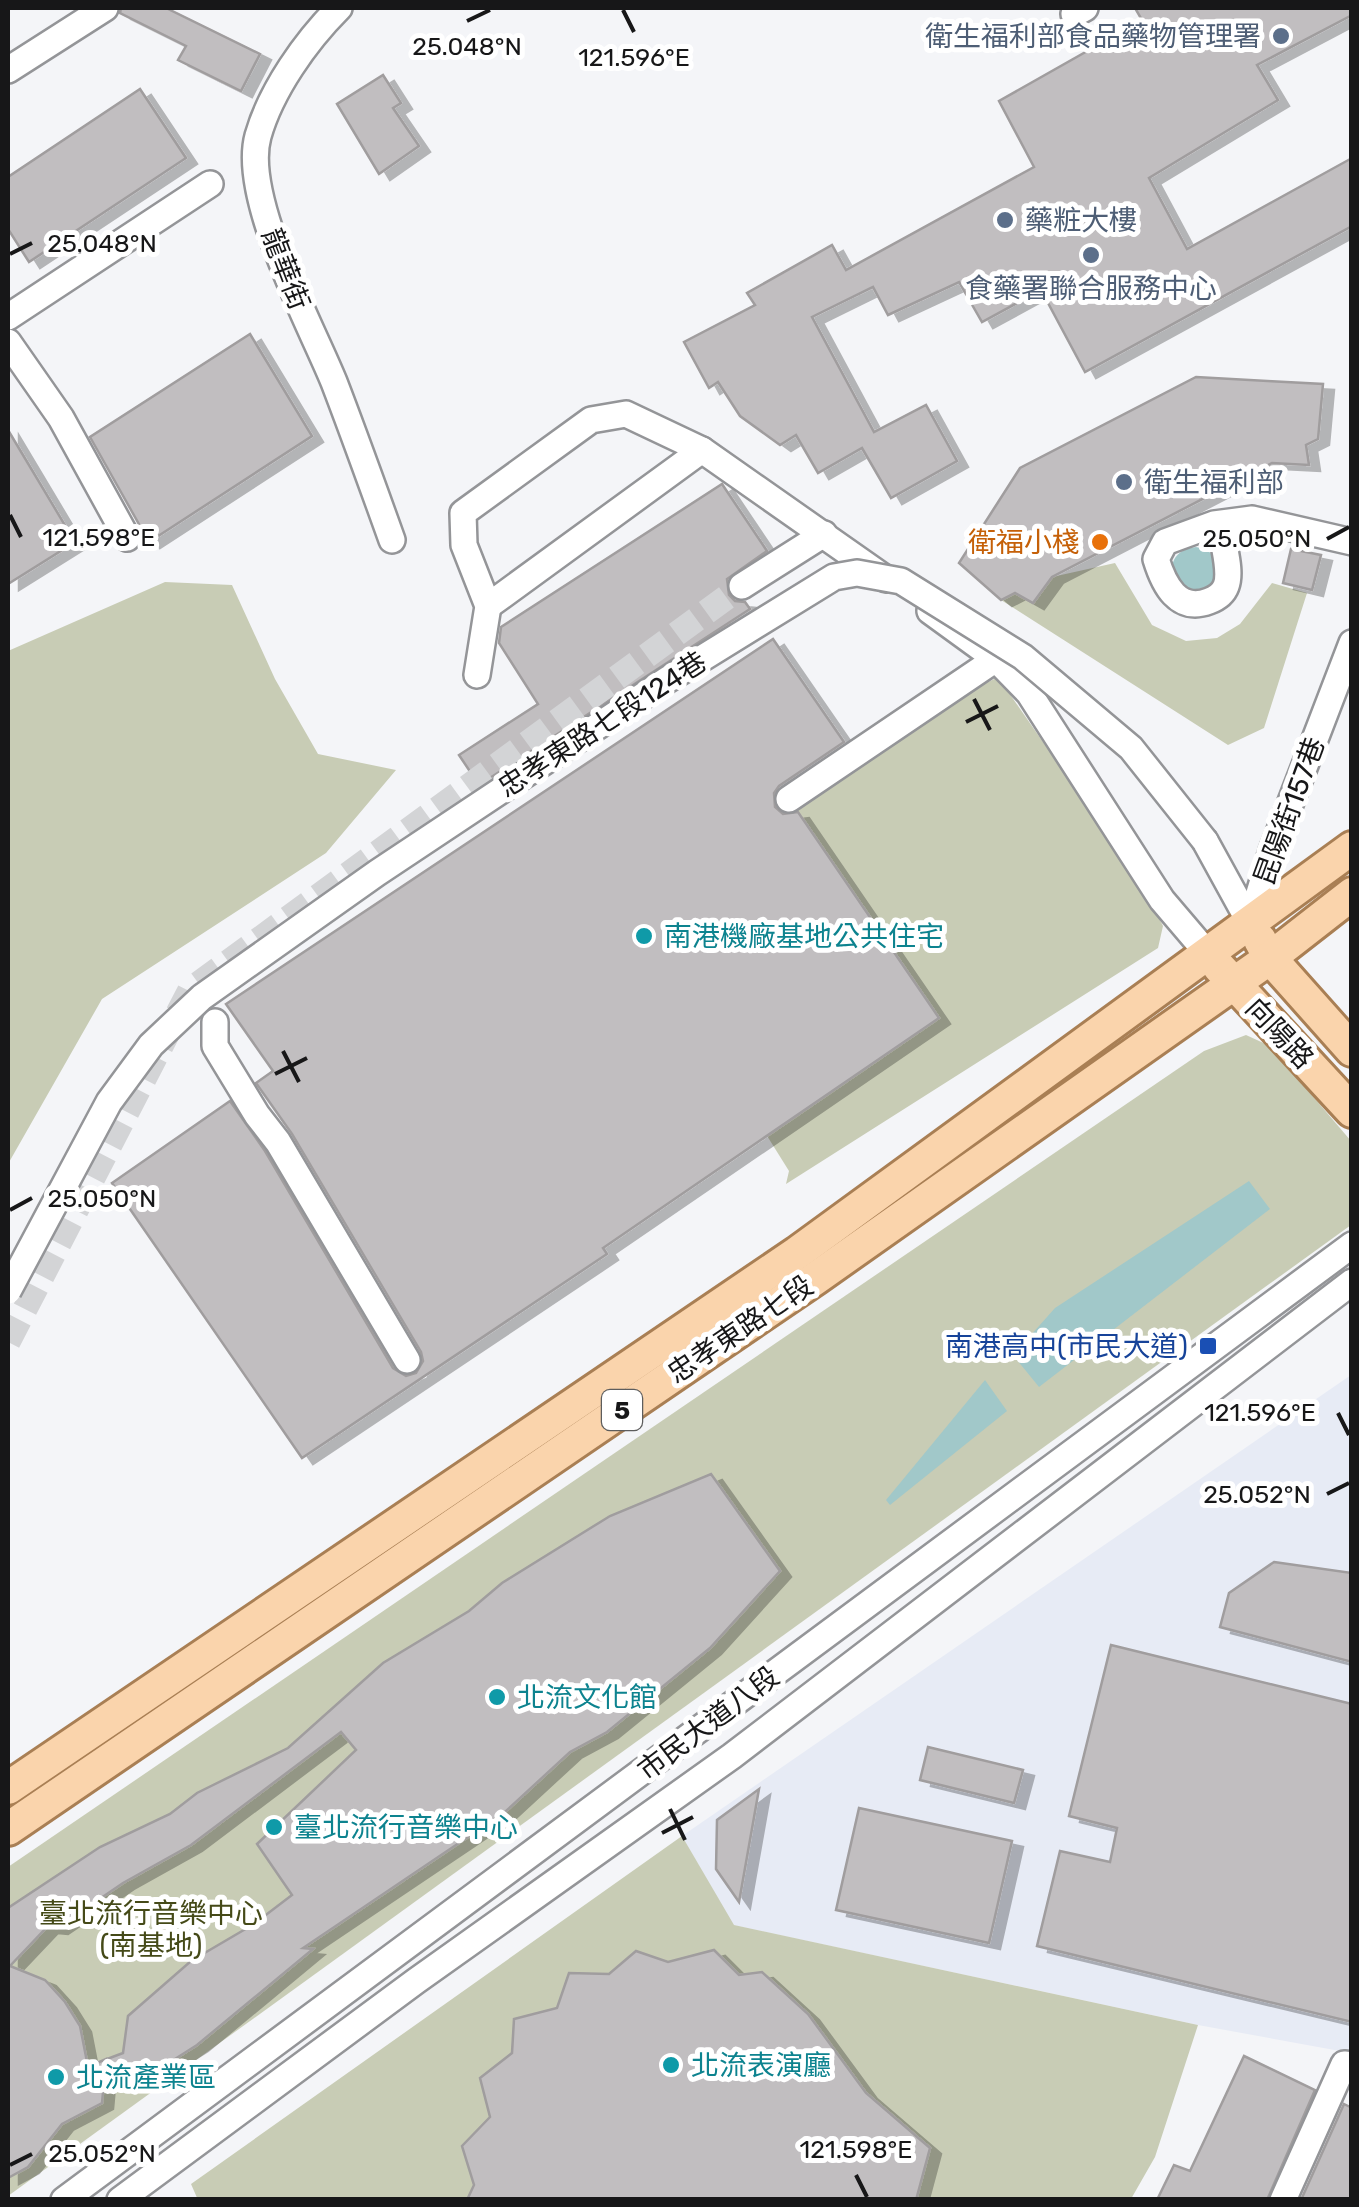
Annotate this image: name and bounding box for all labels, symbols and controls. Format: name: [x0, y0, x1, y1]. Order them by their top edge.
place label: 衛生福利部食品藥物管理署: [925, 20, 1261, 53]
marker: 衛生福利部食品藥物管理署: [1270, 25, 1292, 47]
text: 25.048°N: [412, 32, 522, 61]
text: 121.596°E: [578, 43, 690, 72]
place label: 藥粧大樓: [1025, 204, 1137, 237]
marker: 藥粧大樓: [994, 209, 1016, 231]
street label: 龍華街: [255, 224, 316, 314]
text: 25.048°N: [47, 229, 157, 258]
marker: 食藥署聯合服務中心: [1080, 244, 1102, 266]
place label: 食藥署聯合服務中心: [965, 272, 1217, 305]
place label: 衛生福利部: [1144, 466, 1284, 499]
marker: 衛生福利部: [1113, 471, 1135, 493]
text: 121.598°E: [43, 523, 155, 552]
text: 25.050°N: [1203, 524, 1311, 553]
place label: 衛福小棧: [968, 526, 1080, 559]
marker: 衛福小棧: [1089, 531, 1111, 553]
street label: 忠孝東路七段124巷: [492, 645, 713, 804]
street label: 昆陽街157巷: [1247, 733, 1331, 890]
place label: 南港機廠基地公共住宅: [664, 920, 944, 953]
marker: 南港機廠基地公共住宅: [633, 925, 655, 947]
street label: 向陽路: [1239, 991, 1320, 1075]
text: 25.050°N: [48, 1184, 156, 1213]
street label: 忠孝東路七段: [661, 1269, 819, 1390]
place label: 南港高中(市民大道): [945, 1330, 1188, 1363]
marker: 南港高中(市民大道): [1197, 1335, 1219, 1357]
road number: 5: [602, 1390, 642, 1430]
text: 121.596°E: [1204, 1398, 1316, 1427]
text: 25.052°N: [1203, 1480, 1311, 1509]
street label: 市民大道八段: [631, 1660, 785, 1787]
place label: 北流文化館: [517, 1681, 657, 1714]
marker: 北流文化館: [486, 1686, 508, 1708]
place label: 臺北流行音樂中心: [294, 1811, 518, 1844]
marker: 臺北流行音樂中心: [263, 1816, 285, 1838]
park label: 臺北流行音樂中心 (南基地): [39, 1897, 263, 1962]
place label: 北流表演廳: [691, 2049, 831, 2082]
marker: 北流表演廳: [660, 2054, 682, 2076]
place label: 北流產業區: [76, 2061, 216, 2094]
marker: 北流產業區: [45, 2066, 67, 2088]
text: 121.598°E: [800, 2135, 912, 2164]
text: 25.052°N: [48, 2139, 156, 2168]

